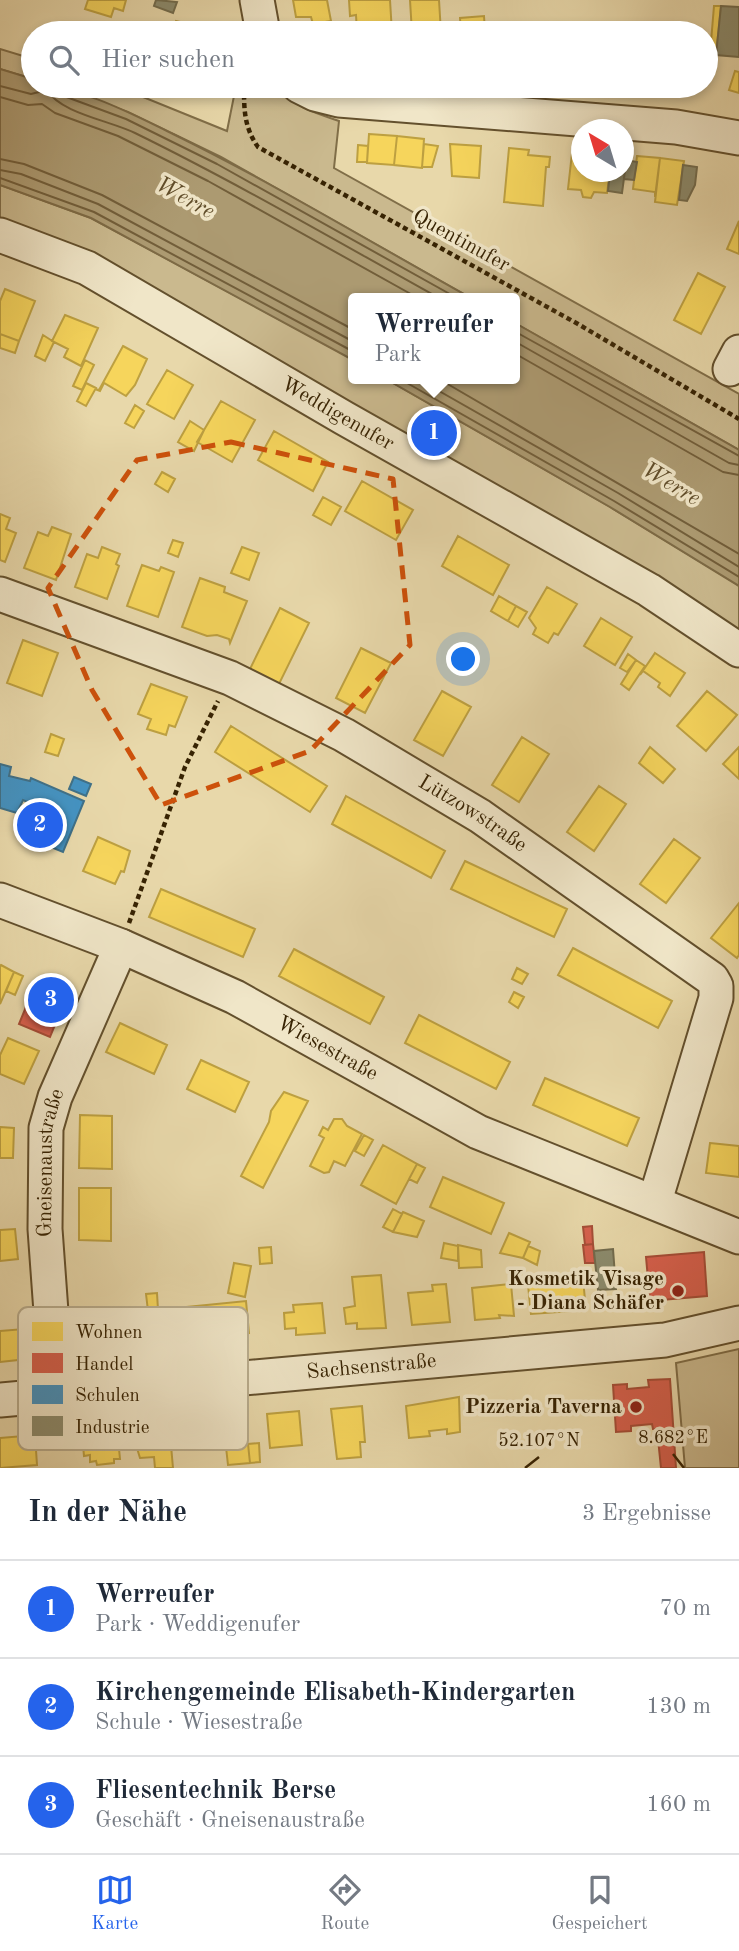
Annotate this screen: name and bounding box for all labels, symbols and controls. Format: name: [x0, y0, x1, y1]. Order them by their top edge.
search box: [21, 21, 718, 98]
icon: search: [45, 41, 83, 79]
text: Hier suchen: [101, 47, 235, 73]
north arrow: [571, 119, 634, 182]
water label: Werre: [152, 173, 218, 223]
street label: Quentinufer: [409, 206, 514, 276]
popup: [348, 293, 520, 384]
text: Werreufer: [374, 312, 494, 338]
text: Park: [374, 343, 422, 366]
street label: Weddigenufer: [277, 373, 398, 455]
pin: 1: [411, 407, 457, 459]
water label: Werre: [638, 458, 704, 510]
your location: [446, 642, 480, 676]
street label: Lützowstraße: [415, 771, 531, 856]
pin: 2: [17, 799, 63, 851]
pin: 3: [28, 974, 74, 1026]
street label: Wiesestraße: [273, 1012, 381, 1085]
street label: Gneisenaustraße: [34, 1085, 68, 1238]
place label: Kosmetik Visage - Diana Schäfer: [508, 1269, 664, 1314]
marker: Kosmetik Visage - Diana Schäfer: [670, 1283, 686, 1299]
legend: [18, 1307, 248, 1450]
text: Wohnen: [75, 1324, 143, 1343]
street label: Sachsenstraße: [306, 1350, 437, 1383]
text: Handel: [75, 1356, 133, 1375]
text: Schulen: [75, 1387, 140, 1406]
place label: Pizzeria Taverna: [465, 1397, 622, 1418]
marker: Pizzeria Taverna: [628, 1399, 644, 1415]
text: Industrie: [75, 1419, 149, 1438]
text: 8.682°E: [638, 1429, 708, 1447]
text: 52.107°N: [498, 1432, 580, 1450]
text: In der Nähe: [28, 1498, 187, 1528]
text: 3 Ergebnisse: [582, 1502, 711, 1525]
text: Werreufer: [95, 1582, 215, 1608]
text: 1: [44, 1597, 58, 1620]
text: 70 m: [660, 1597, 711, 1620]
text: Park · Weddigenufer: [95, 1613, 300, 1636]
text: Kirchengemeinde Elisabeth-Kindergarten: [95, 1680, 575, 1706]
text: 2: [44, 1695, 58, 1718]
text: 130 m: [646, 1695, 711, 1718]
text: Schule · Wiesestraße: [95, 1711, 303, 1734]
text: Fliesentechnik Berse: [95, 1778, 336, 1804]
text: 3: [44, 1793, 58, 1816]
text: 160 m: [646, 1793, 711, 1816]
text: Geschäft · Gneisenaustraße: [95, 1809, 365, 1832]
tab: Karte: [91, 1871, 138, 1936]
tab: Route: [321, 1871, 369, 1936]
tab: Gespeichert: [552, 1871, 648, 1936]

